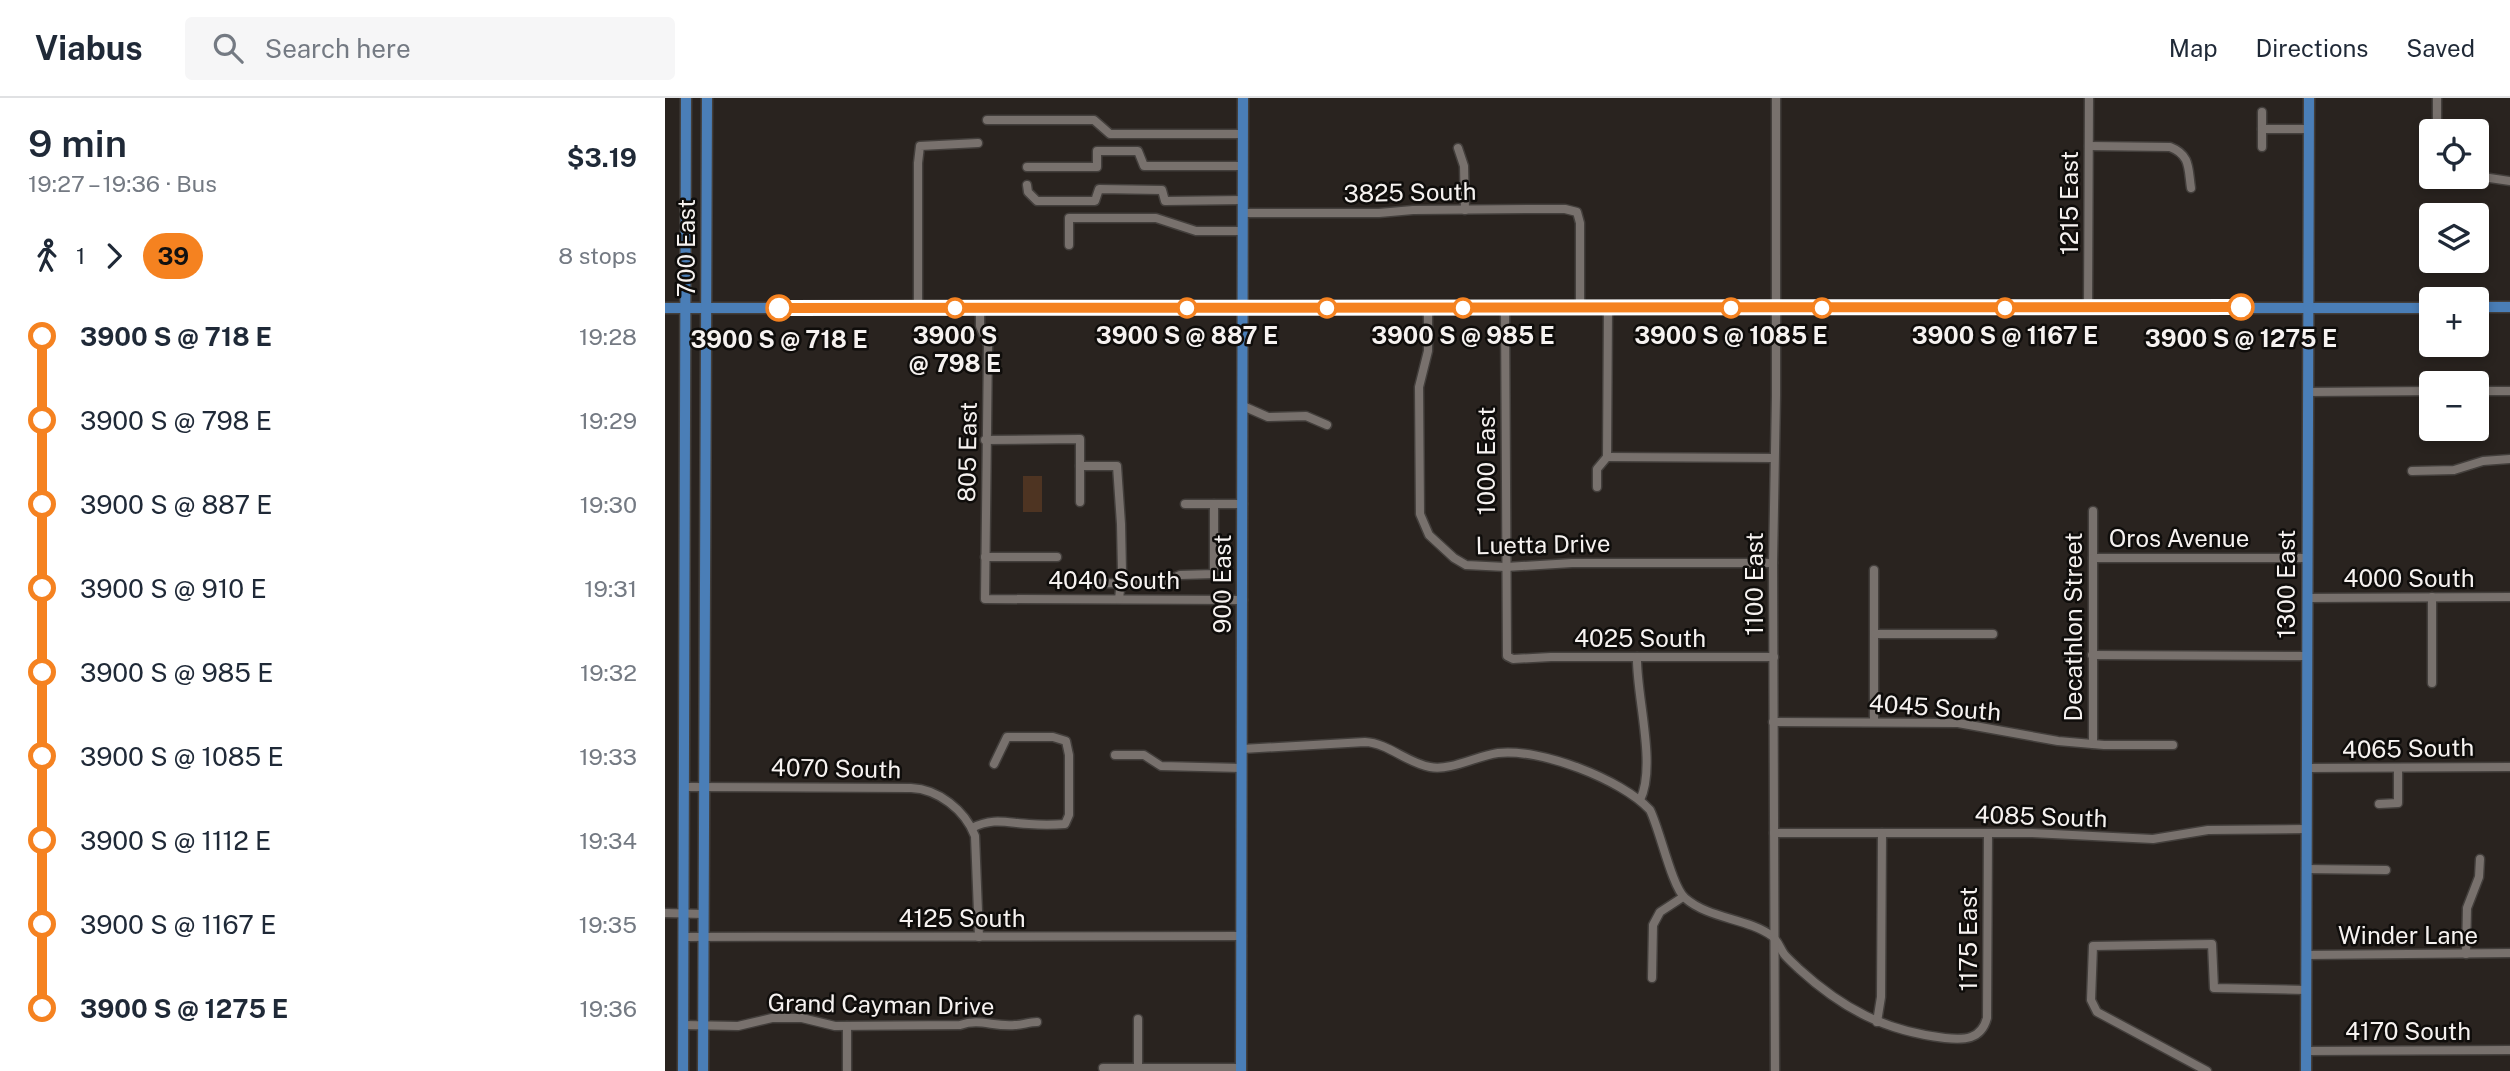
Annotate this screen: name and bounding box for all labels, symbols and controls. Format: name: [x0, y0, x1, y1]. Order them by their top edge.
search box: [185, 17, 675, 80]
text: Viabus: [35, 29, 143, 67]
icon: search: [209, 29, 247, 67]
text: Search here: [265, 33, 411, 64]
text: Map: [2169, 34, 2218, 62]
text: Directions: [2256, 34, 2368, 62]
text: Saved: [2406, 34, 2475, 62]
map controls: [2419, 119, 2489, 441]
button: locate: [2419, 119, 2489, 189]
text: 9 min: [28, 121, 127, 166]
text: $3.19: [567, 142, 637, 173]
street label: 1215 East: [2055, 151, 2083, 255]
text: 19:27 – 19:36 · Bus: [28, 170, 217, 197]
street label: 3825 South: [1343, 177, 1477, 207]
street label: 700 East: [672, 199, 700, 297]
button: layers: [2419, 203, 2489, 273]
icon: walk: [28, 237, 66, 275]
icon: forward: [95, 237, 133, 275]
text: 1: [76, 242, 85, 269]
text: 39: [157, 242, 189, 270]
text: 8 stops: [558, 242, 637, 269]
button: +: [2419, 287, 2489, 357]
marker: 3900 S @ 1275 E: [2228, 294, 2254, 320]
marker: 3900 S @ 718 E: [766, 295, 792, 321]
marker: 3900 S @ 798 E: [945, 298, 965, 318]
marker: 3900 S @ 887 E: [1177, 298, 1197, 318]
unlabelled marker: [1317, 298, 1337, 318]
marker: 3900 S @ 985 E: [1453, 298, 1473, 318]
marker: 3900 S @ 1085 E: [1721, 298, 1741, 318]
unlabelled marker: [1812, 298, 1832, 318]
marker: 3900 S @ 1167 E: [1995, 298, 2015, 318]
text: 3900 S @ 718 E: [80, 321, 272, 352]
place label: 3900 S @ 798 E: [909, 321, 1001, 377]
place label: 3900 S @ 887 E: [1096, 321, 1278, 349]
place label: 3900 S @ 985 E: [1371, 321, 1555, 349]
place label: 3900 S @ 1085 E: [1634, 321, 1828, 349]
place label: 3900 S @ 1167 E: [1912, 321, 2098, 349]
text: 19:28: [579, 323, 637, 350]
place label: 3900 S @ 1275 E: [2145, 324, 2337, 352]
place label: 3900 S @ 718 E: [690, 325, 868, 353]
button: −: [2419, 371, 2489, 441]
street label: 805 East: [952, 402, 982, 502]
text: 3900 S @ 798 E: [80, 405, 272, 436]
text: 19:29: [580, 407, 637, 434]
street label: 1000 East: [1472, 407, 1500, 515]
text: 3900 S @ 887 E: [80, 489, 273, 520]
text: 19:30: [580, 491, 637, 518]
street label: Oros Avenue: [2109, 524, 2249, 552]
street label: Luetta Drive: [1475, 529, 1611, 559]
street label: 1300 East: [2272, 530, 2300, 638]
street label: 1100 East: [1740, 532, 1768, 636]
street label: Decathlon Street: [2059, 532, 2087, 722]
street label: 900 East: [1208, 535, 1236, 633]
street label: 4000 South: [2343, 564, 2475, 592]
street label: 4040 South: [1048, 566, 1180, 594]
text: 3900 S @ 910 E: [80, 573, 267, 604]
text: 19:31: [584, 575, 637, 602]
street label: 4025 South: [1574, 624, 1706, 652]
text: 3900 S @ 985 E: [80, 657, 273, 688]
text: 19:32: [580, 659, 637, 686]
street label: 4045 South: [1868, 688, 2002, 726]
street label: 4065 South: [2342, 733, 2474, 763]
text: 3900 S @ 1085 E: [80, 741, 284, 772]
text: 19:33: [579, 743, 637, 770]
street label: 4070 South: [771, 753, 901, 783]
street label: 4085 South: [1974, 800, 2108, 832]
text: 3900 S @ 1112 E: [80, 825, 271, 856]
text: 19:34: [579, 827, 637, 854]
street label: 1175 East: [1954, 887, 1982, 991]
street label: 4125 South: [898, 904, 1026, 932]
text: 3900 S @ 1167 E: [80, 909, 276, 940]
text: 19:35: [579, 911, 637, 938]
street label: Winder Lane: [2338, 921, 2478, 949]
street label: Grand Cayman Drive: [767, 988, 995, 1020]
text: 3900 S @ 1275 E: [80, 993, 288, 1024]
text: 19:36: [579, 995, 637, 1022]
street label: 4170 South: [2345, 1017, 2471, 1045]

